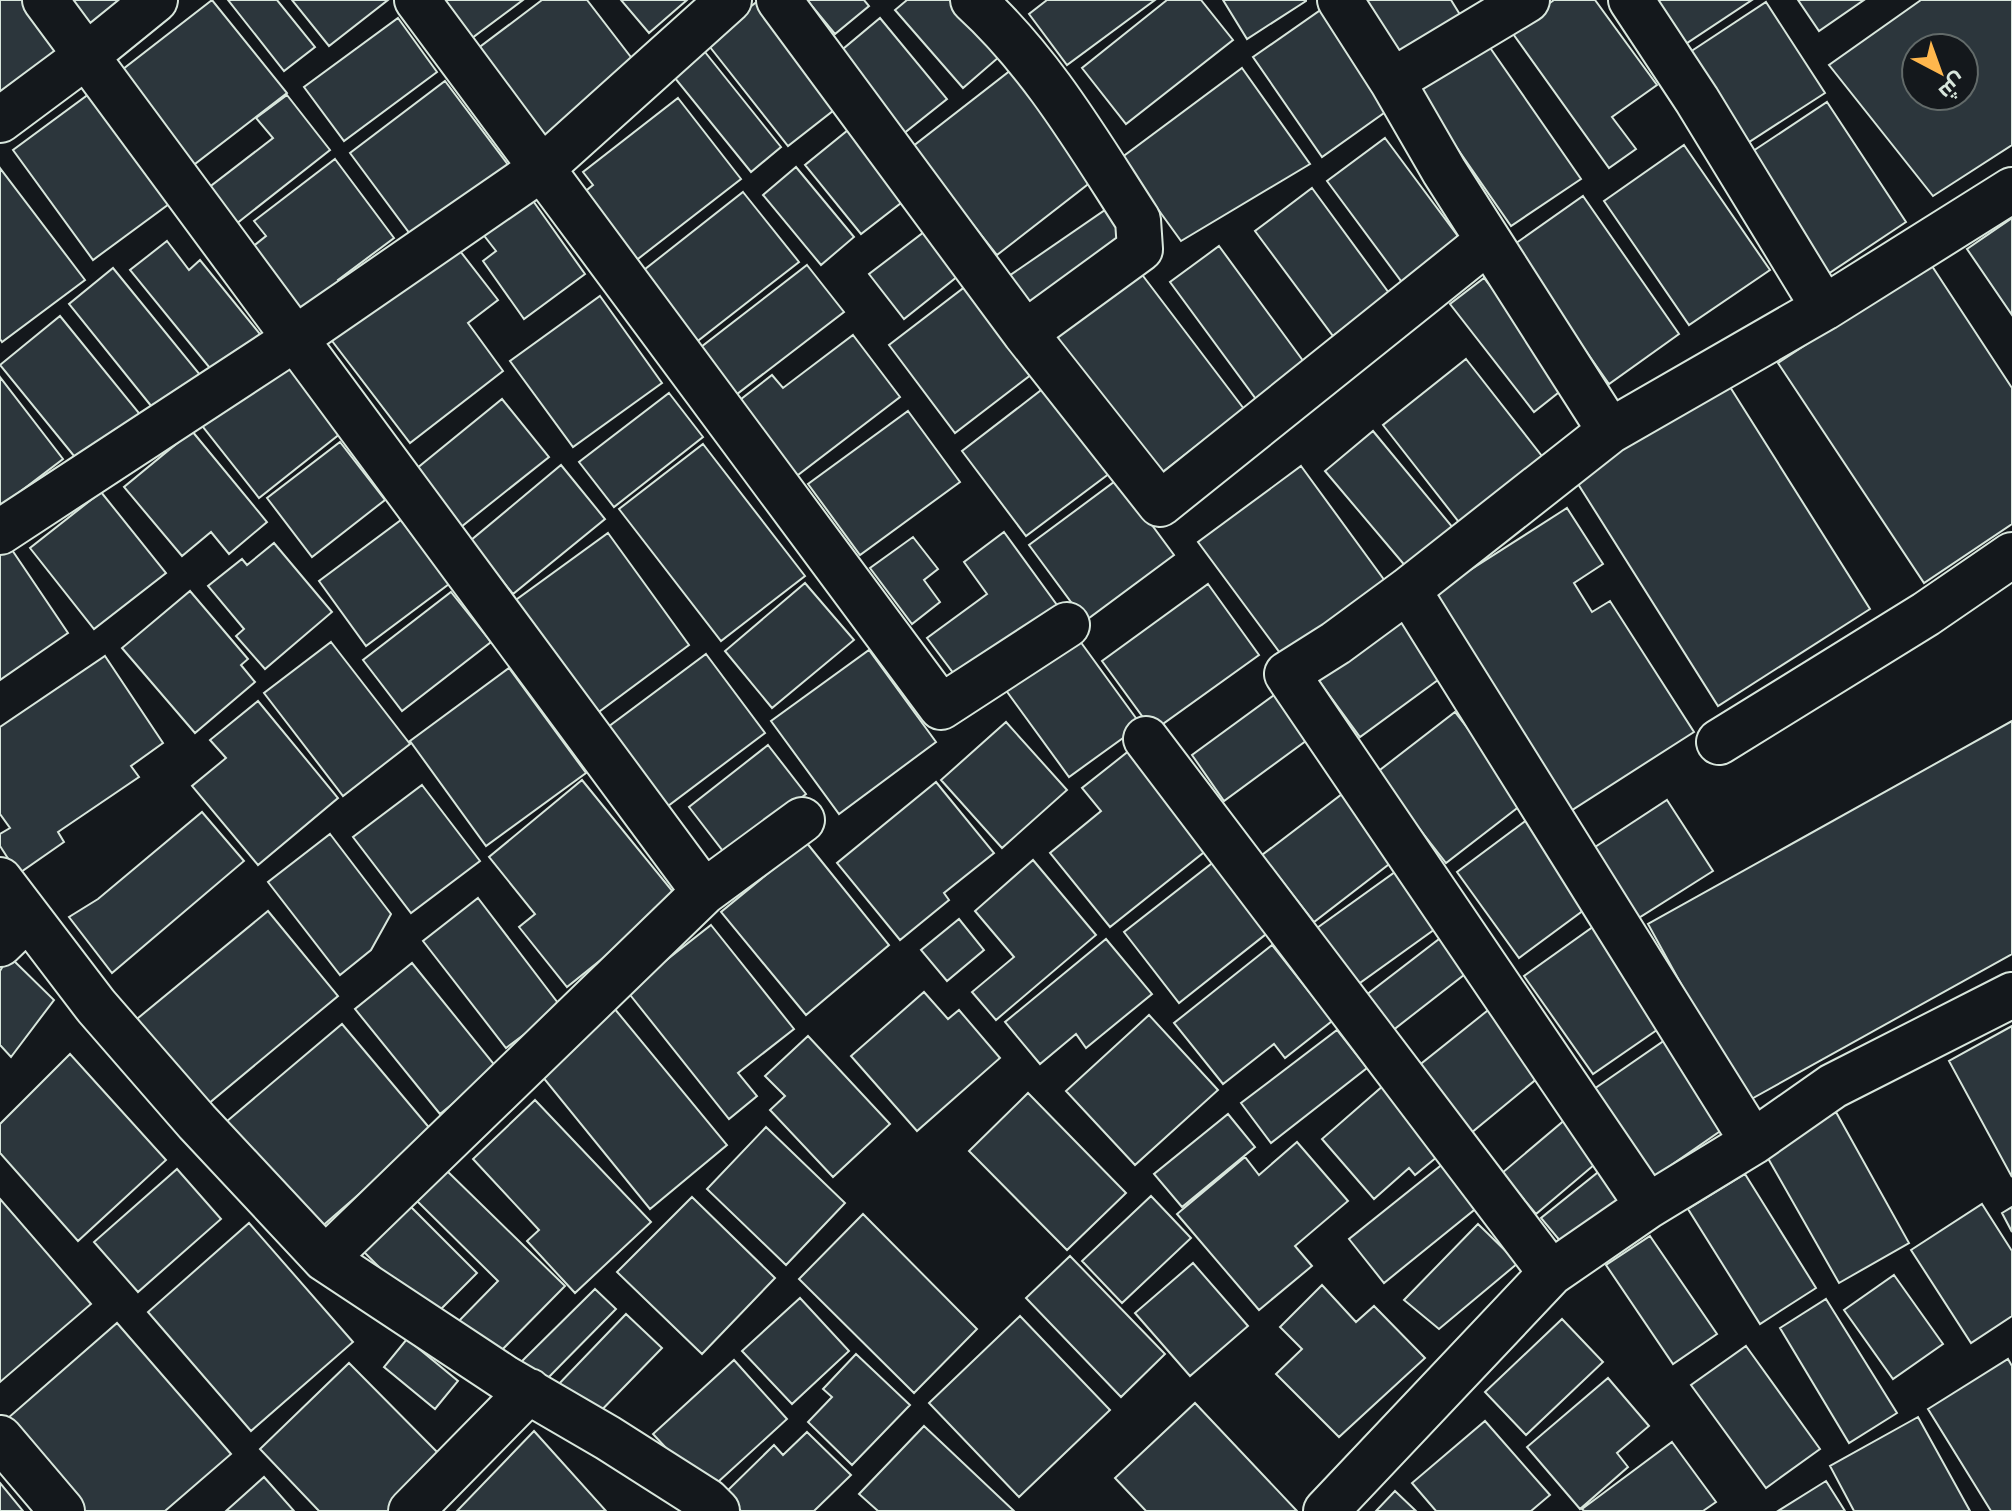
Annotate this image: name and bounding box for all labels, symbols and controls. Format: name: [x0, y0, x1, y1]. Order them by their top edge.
north arrow: [1900, 32, 1980, 112]
text: ش: [1932, 66, 1971, 105]

